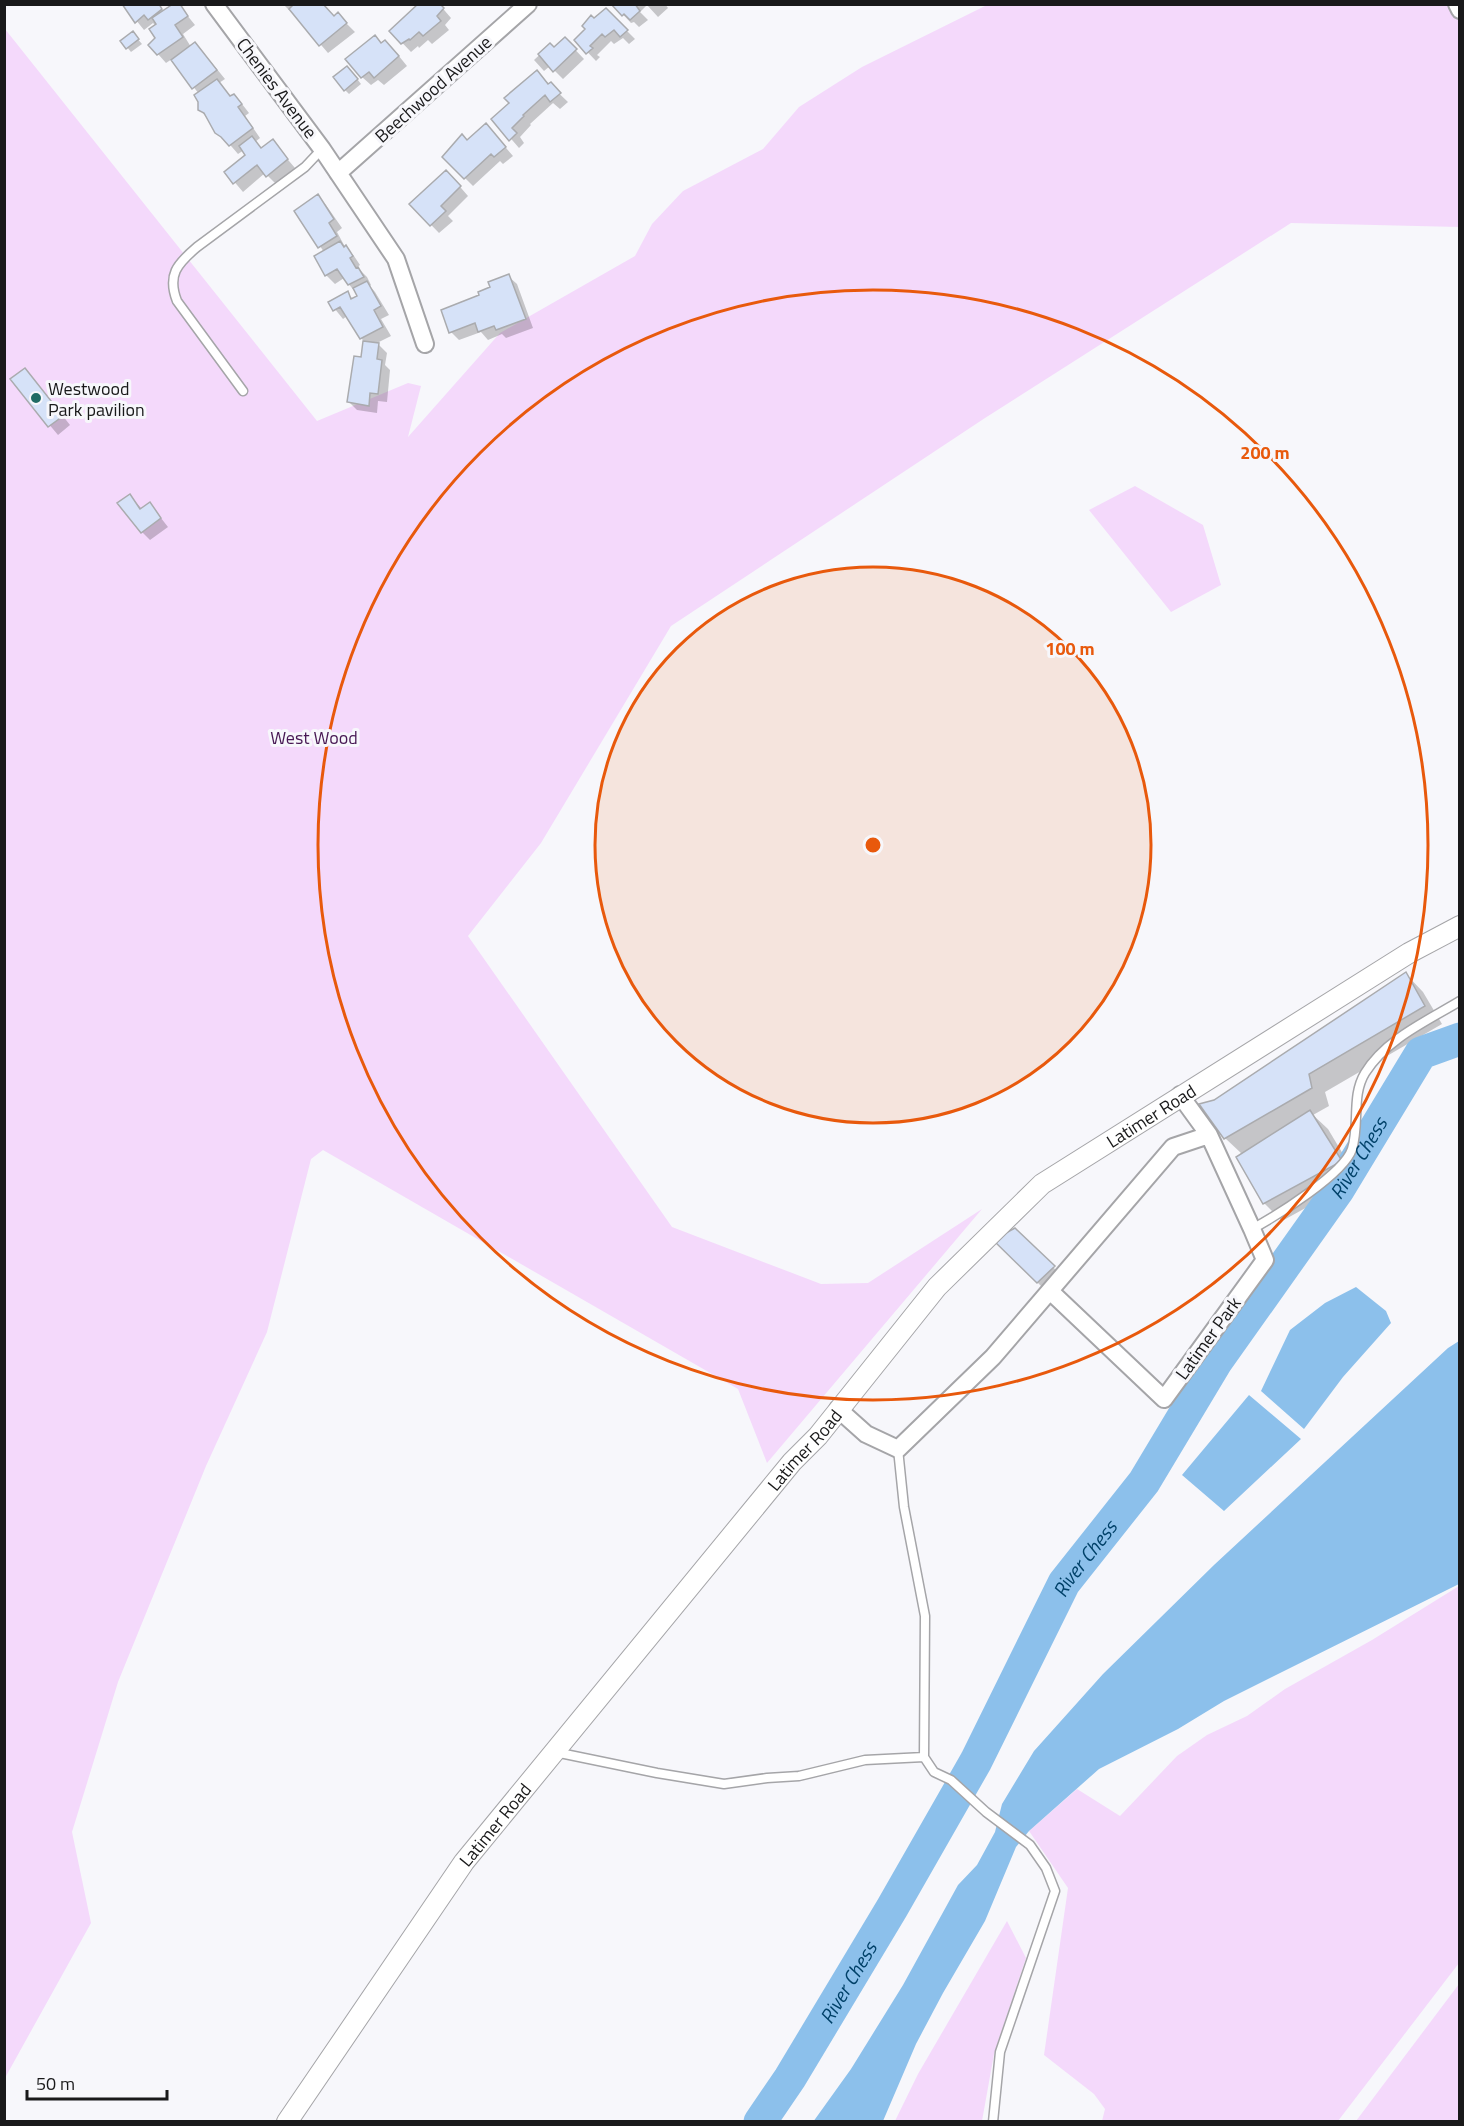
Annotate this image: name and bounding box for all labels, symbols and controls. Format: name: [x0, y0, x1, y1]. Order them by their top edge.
street label: Beechwood Avenue: [369, 29, 497, 149]
street label: Chenies Avenue: [230, 32, 324, 144]
place label: Westwood Park pavilion: [48, 375, 145, 423]
marker: Westwood Park pavilion: [29, 391, 43, 405]
text: 200 m: [1240, 439, 1290, 466]
text: 100 m: [1045, 635, 1095, 662]
park label: West Wood: [270, 724, 358, 751]
centre of rings: [863, 835, 883, 855]
street label: Latimer Road: [1101, 1077, 1201, 1154]
water label: River Chess: [1321, 1109, 1395, 1205]
street label: Latimer Park: [1169, 1291, 1248, 1385]
street label: Latimer Road: [760, 1403, 848, 1496]
water label: River Chess: [1044, 1512, 1125, 1602]
street label: Latimer Road: [452, 1777, 537, 1872]
water label: River Chess: [811, 1934, 885, 2029]
scale bar: [27, 2063, 166, 2101]
text: 50 m: [36, 2070, 75, 2097]

